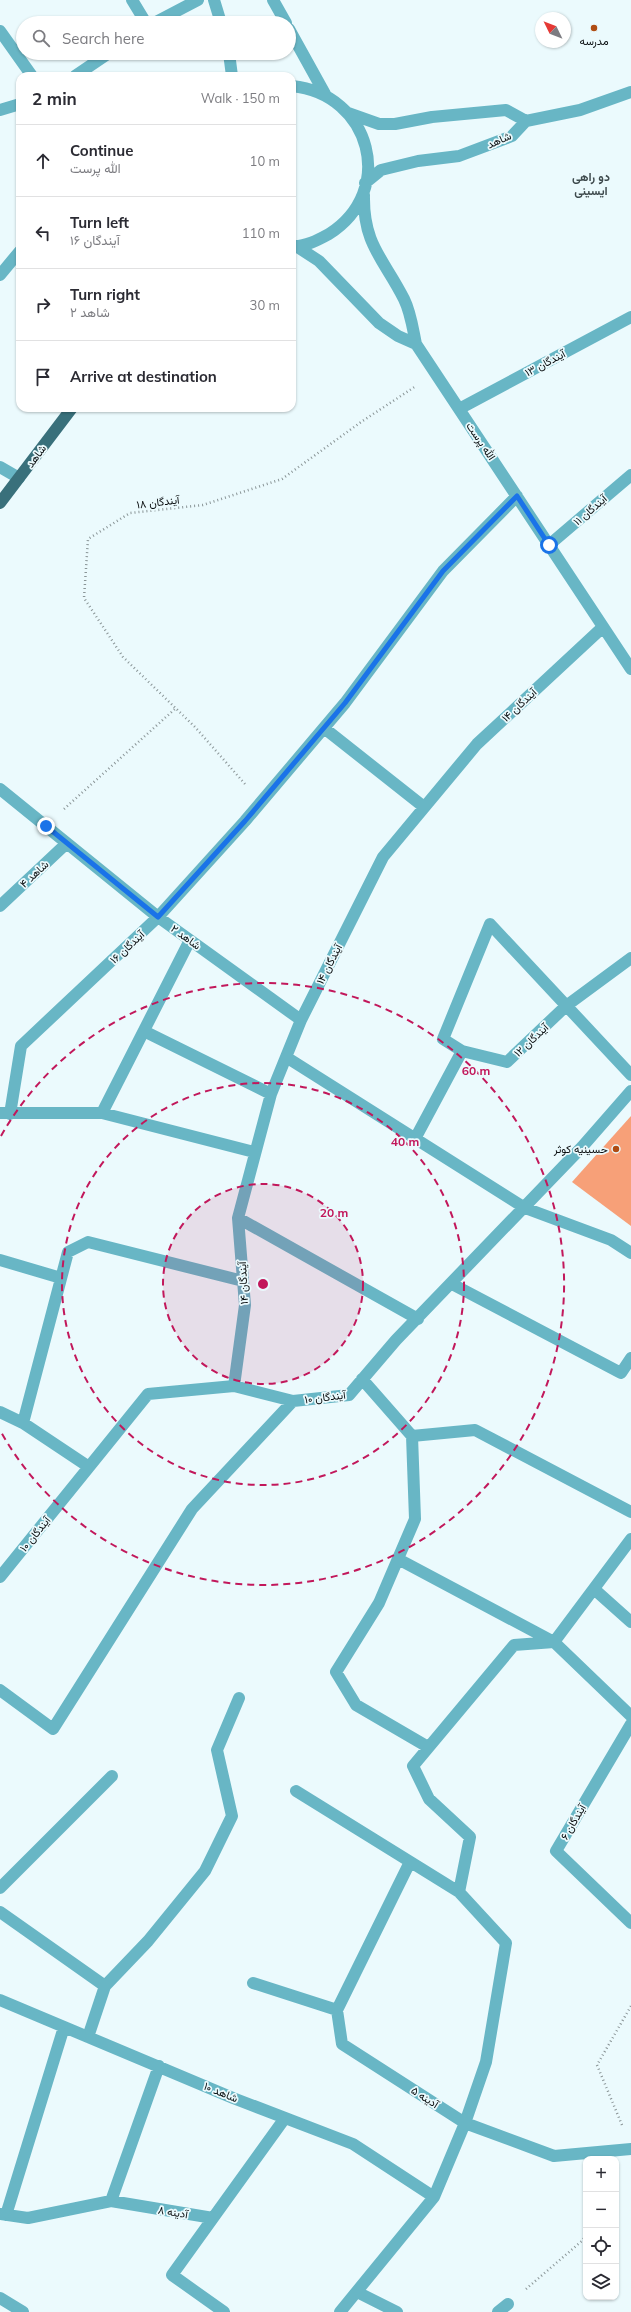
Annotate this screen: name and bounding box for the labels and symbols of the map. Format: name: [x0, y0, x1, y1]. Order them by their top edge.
north arrow: [535, 12, 571, 48]
marker: مدرسه: [589, 23, 599, 33]
place label: مدرسه: [580, 34, 609, 48]
street label: شاهد: [485, 128, 514, 151]
district label: دو راهی ایسینی: [572, 169, 610, 198]
street label: آیندگان ۱۳: [522, 346, 569, 379]
street label: الله پرست: [462, 419, 499, 463]
street label: شاهد: [23, 442, 49, 470]
street label: آیندگان ۱۱: [570, 491, 611, 528]
street label: آیندگان ۱۸: [136, 492, 182, 512]
route start: [540, 536, 558, 554]
street label: آیندگان ۱۴: [499, 684, 541, 725]
route end: [37, 817, 55, 835]
street label: شاهد ۴: [17, 857, 52, 891]
street label: شاهد ۲: [168, 921, 204, 953]
street label: آیندگان ۱۶: [107, 927, 148, 966]
street label: آیندگان ۱۴: [313, 940, 346, 986]
street label: آیندگان ۱۲: [511, 1019, 552, 1060]
text: 60 m: [462, 1063, 490, 1078]
text: 40 m: [391, 1134, 419, 1149]
place label: حسینیه کوثر: [553, 1142, 608, 1156]
marker: حسینیه کوثر: [611, 1144, 621, 1154]
text: 20 m: [320, 1205, 348, 1220]
street label: آیندگان ۱۴: [235, 1260, 251, 1305]
centre of rings: [256, 1277, 270, 1291]
street label: آیندگان ۱۰: [304, 1387, 348, 1406]
street label: آیندگان ۱۰: [17, 1512, 54, 1554]
street label: آیندگان ۶: [557, 1800, 589, 1842]
street label: شاهد ۱۰: [202, 2079, 240, 2105]
street label: آدینه ۵: [409, 2083, 443, 2112]
street label: آدینه ۸: [157, 2203, 190, 2221]

